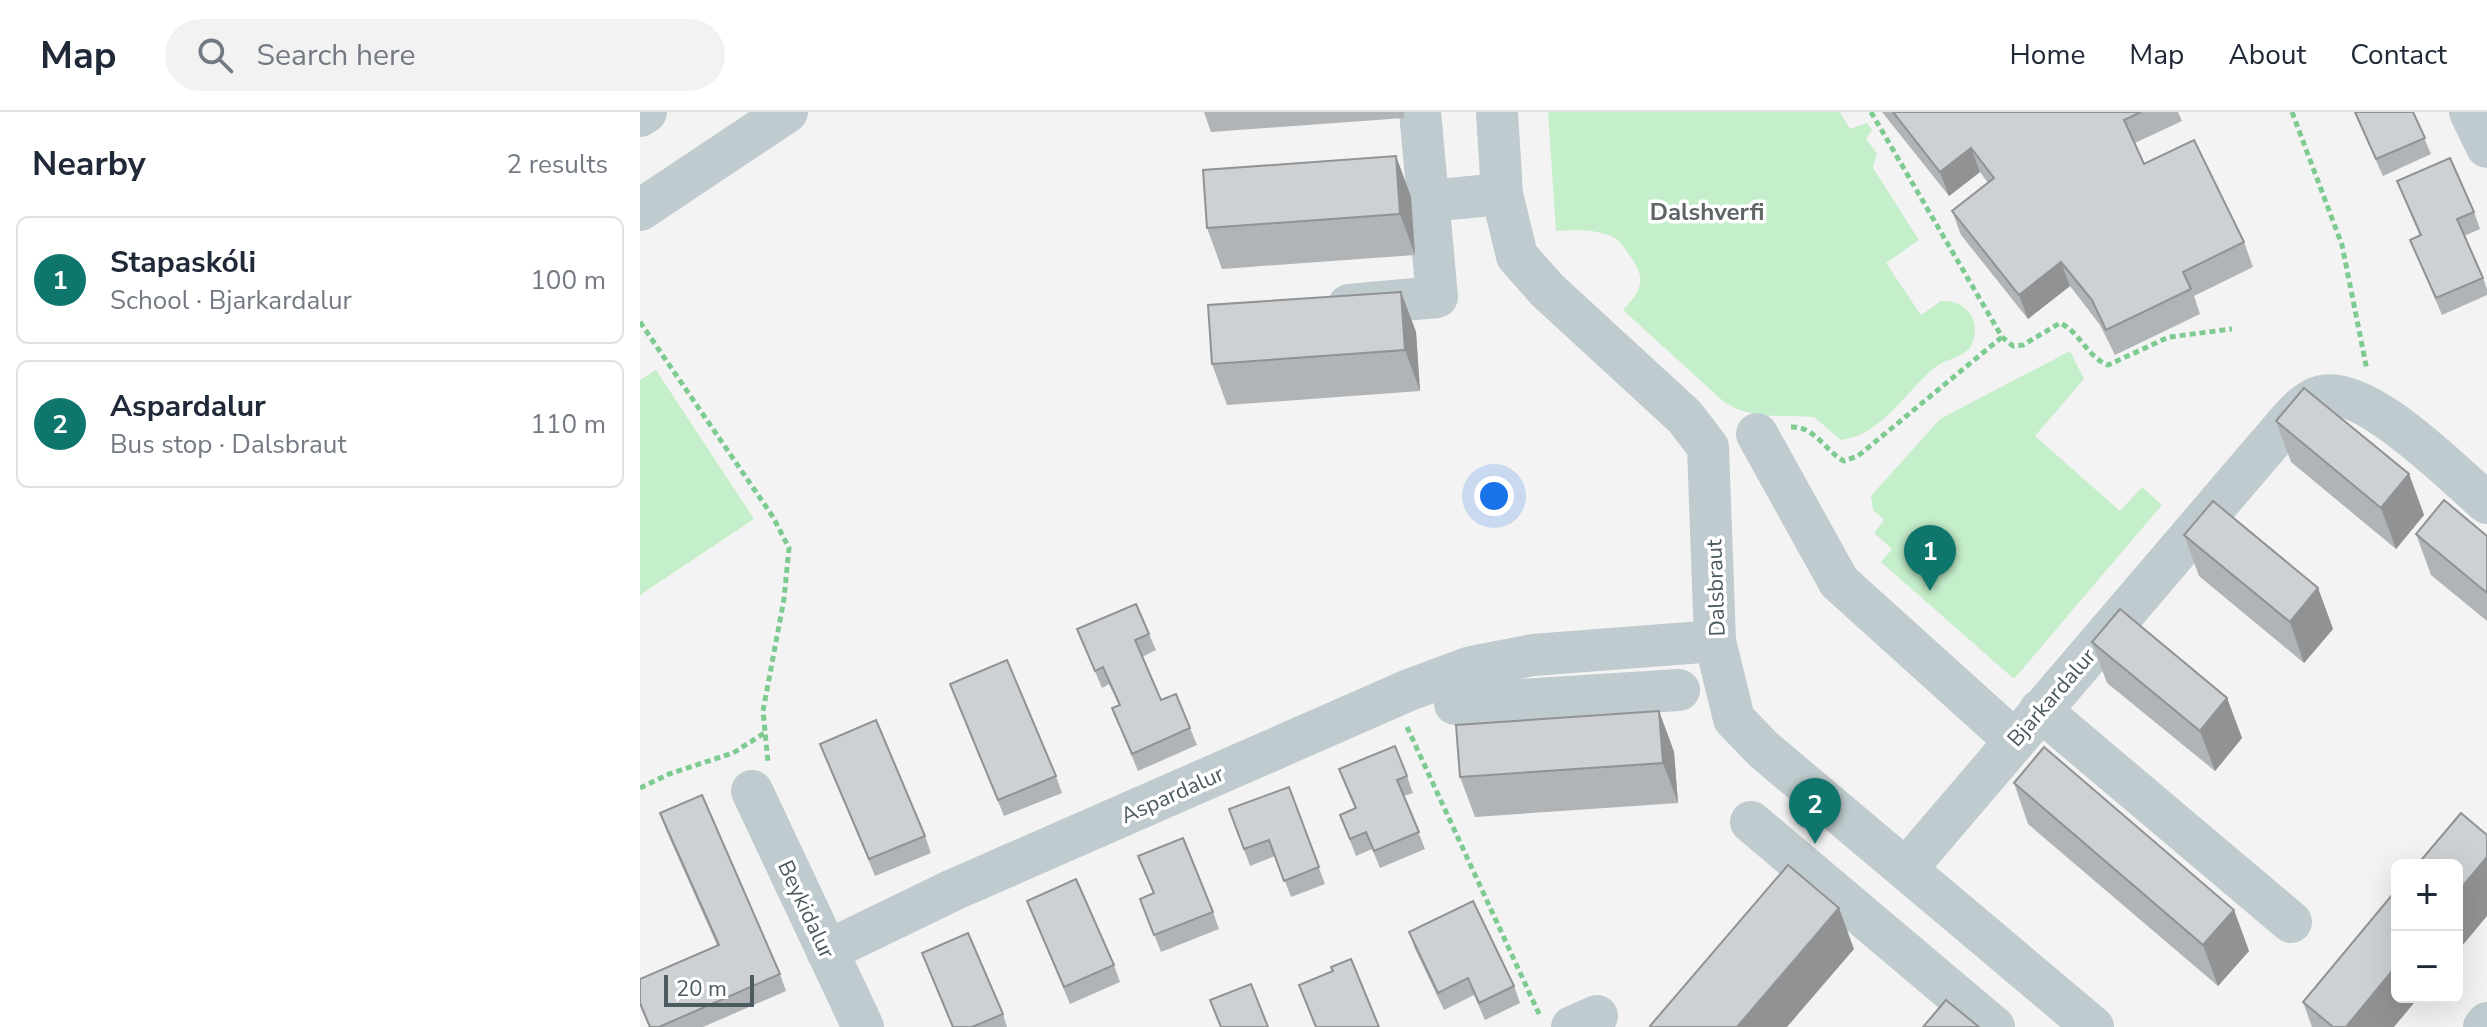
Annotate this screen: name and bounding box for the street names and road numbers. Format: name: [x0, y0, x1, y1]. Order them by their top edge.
street label: Dalsbraut: [1699, 539, 1733, 637]
street label: Bjarkardalur: [2001, 642, 2103, 753]
street label: Aspardalur: [1116, 759, 1229, 831]
street label: Beykidalur: [770, 855, 842, 963]

